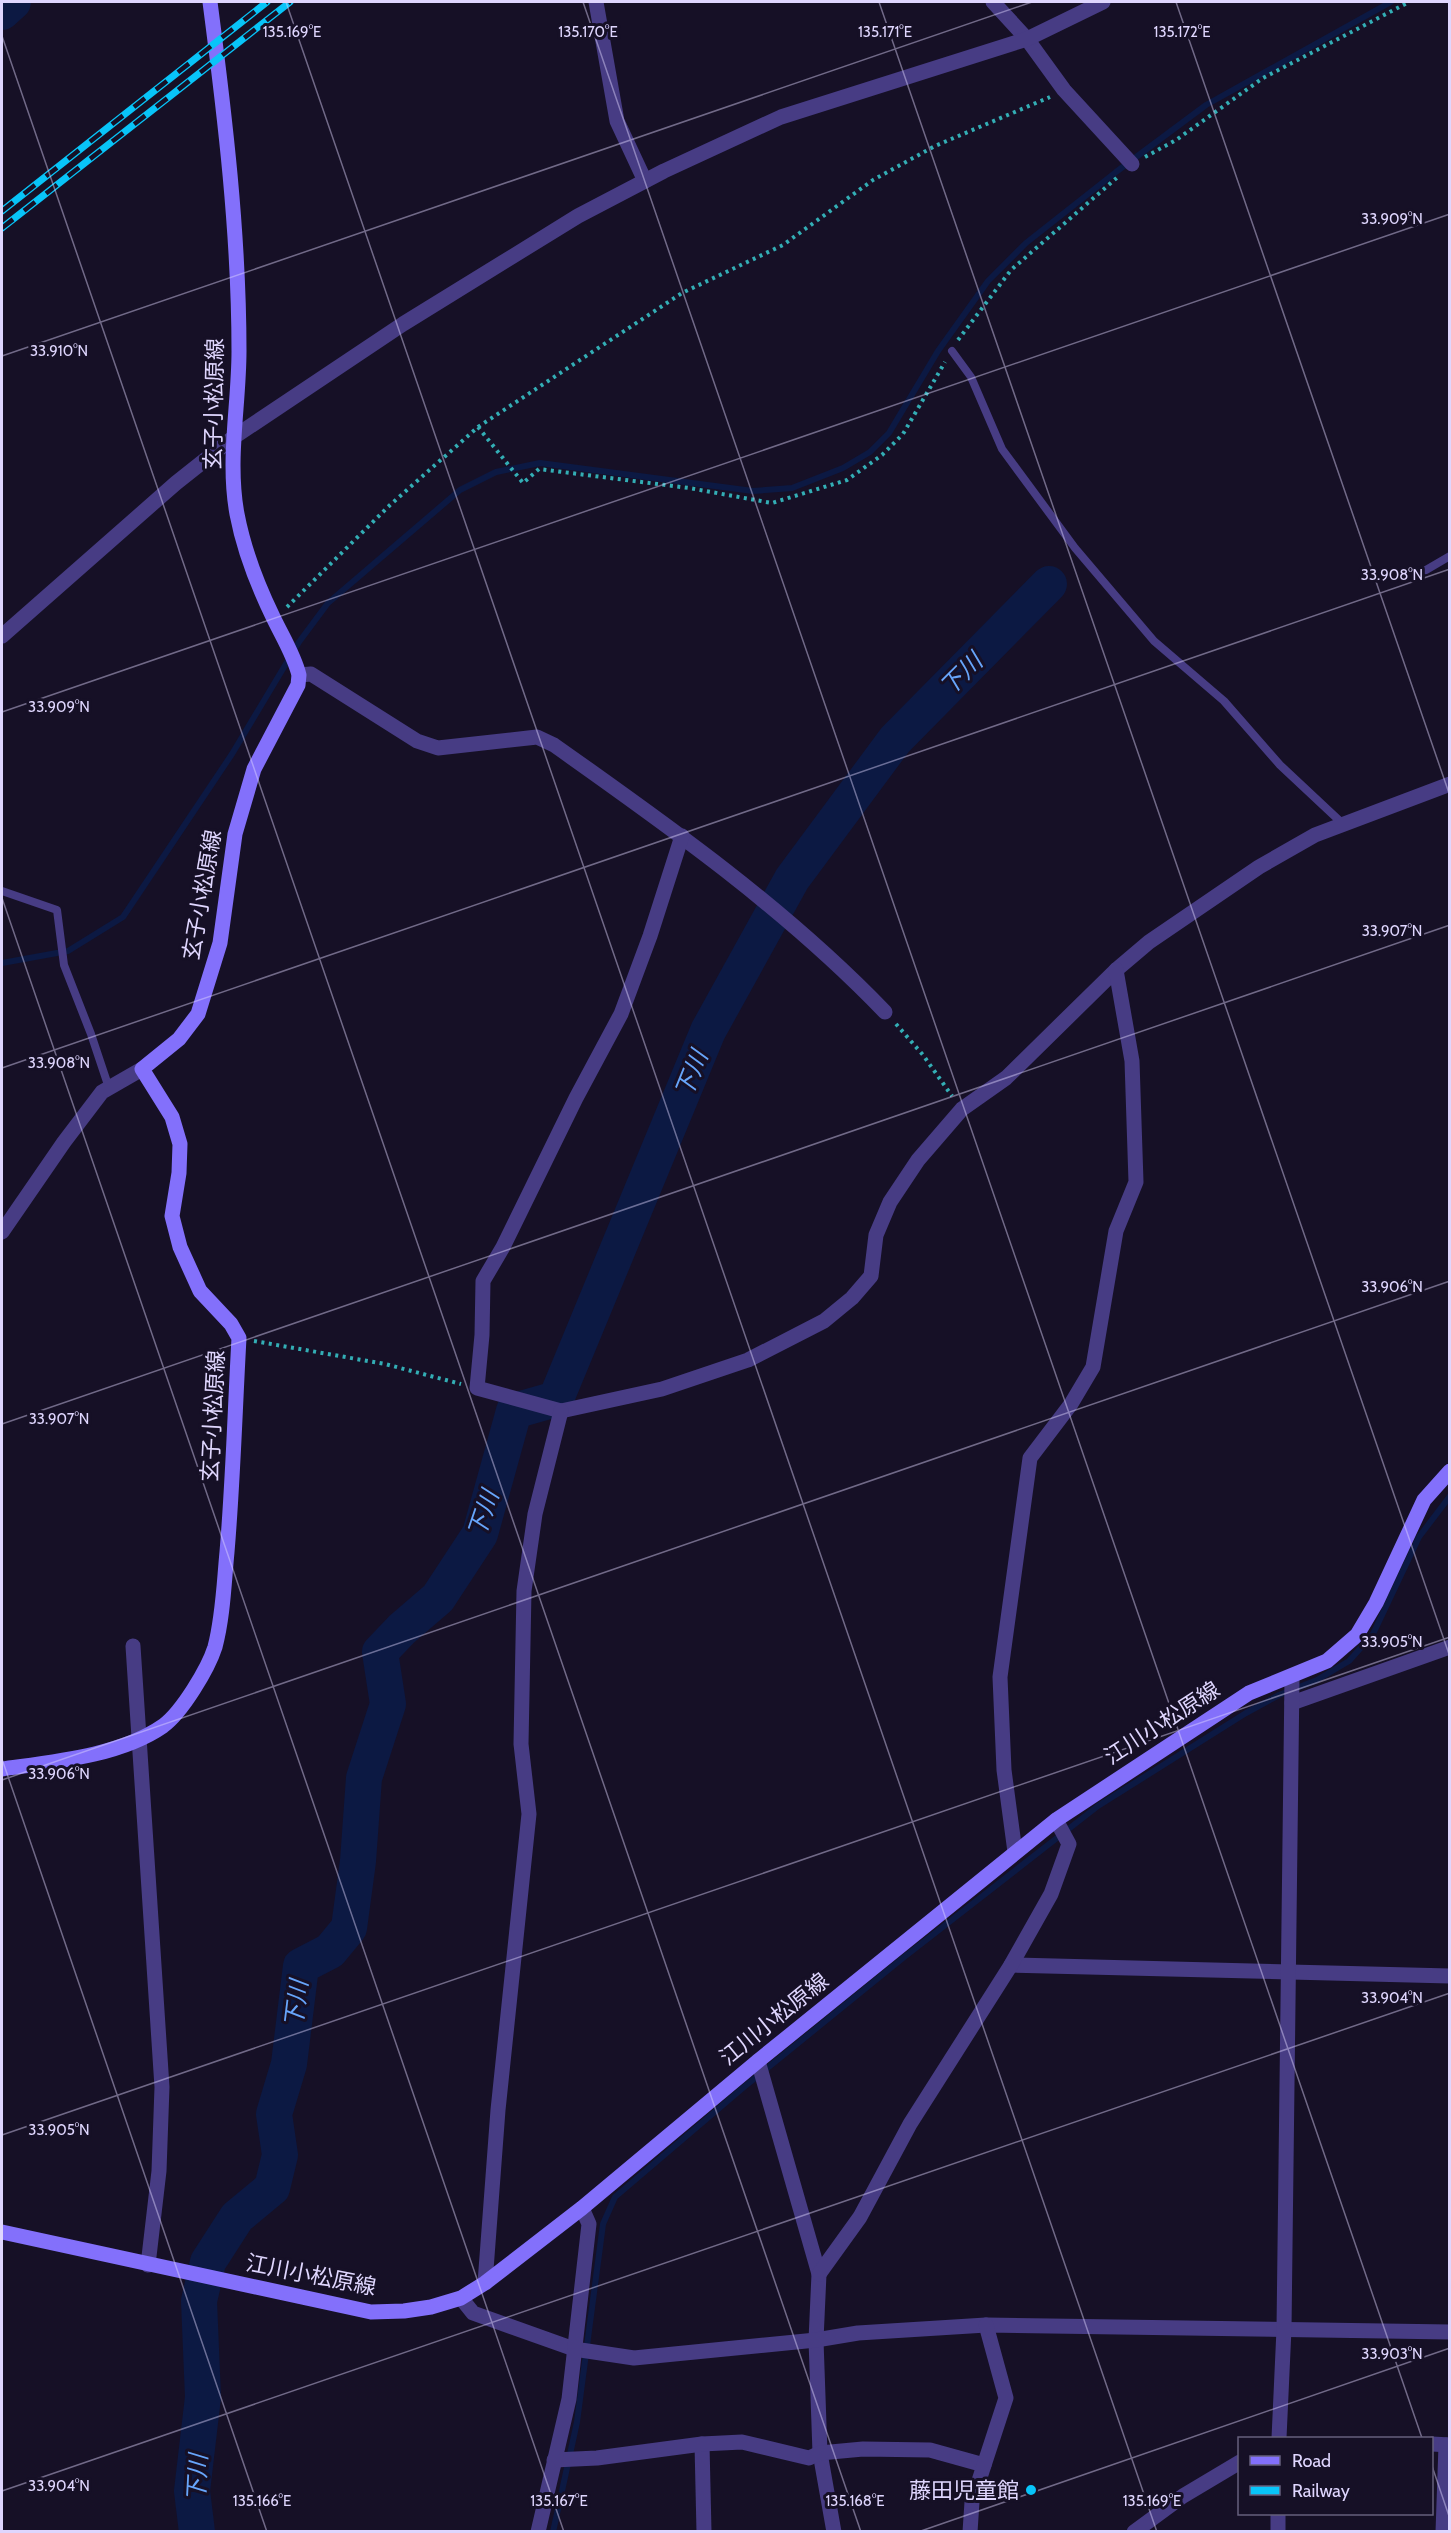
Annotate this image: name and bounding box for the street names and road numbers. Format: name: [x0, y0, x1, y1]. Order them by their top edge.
street label: 玄子小松原線: [199, 338, 229, 470]
street label: 玄子小松原線: [177, 828, 227, 962]
street label: 玄子小松原線: [196, 1349, 230, 1483]
street label: 江川小松原線: [1099, 1676, 1225, 1770]
street label: 江川小松原線: [714, 1967, 834, 2071]
street label: 江川小松原線: [244, 2249, 378, 2301]

